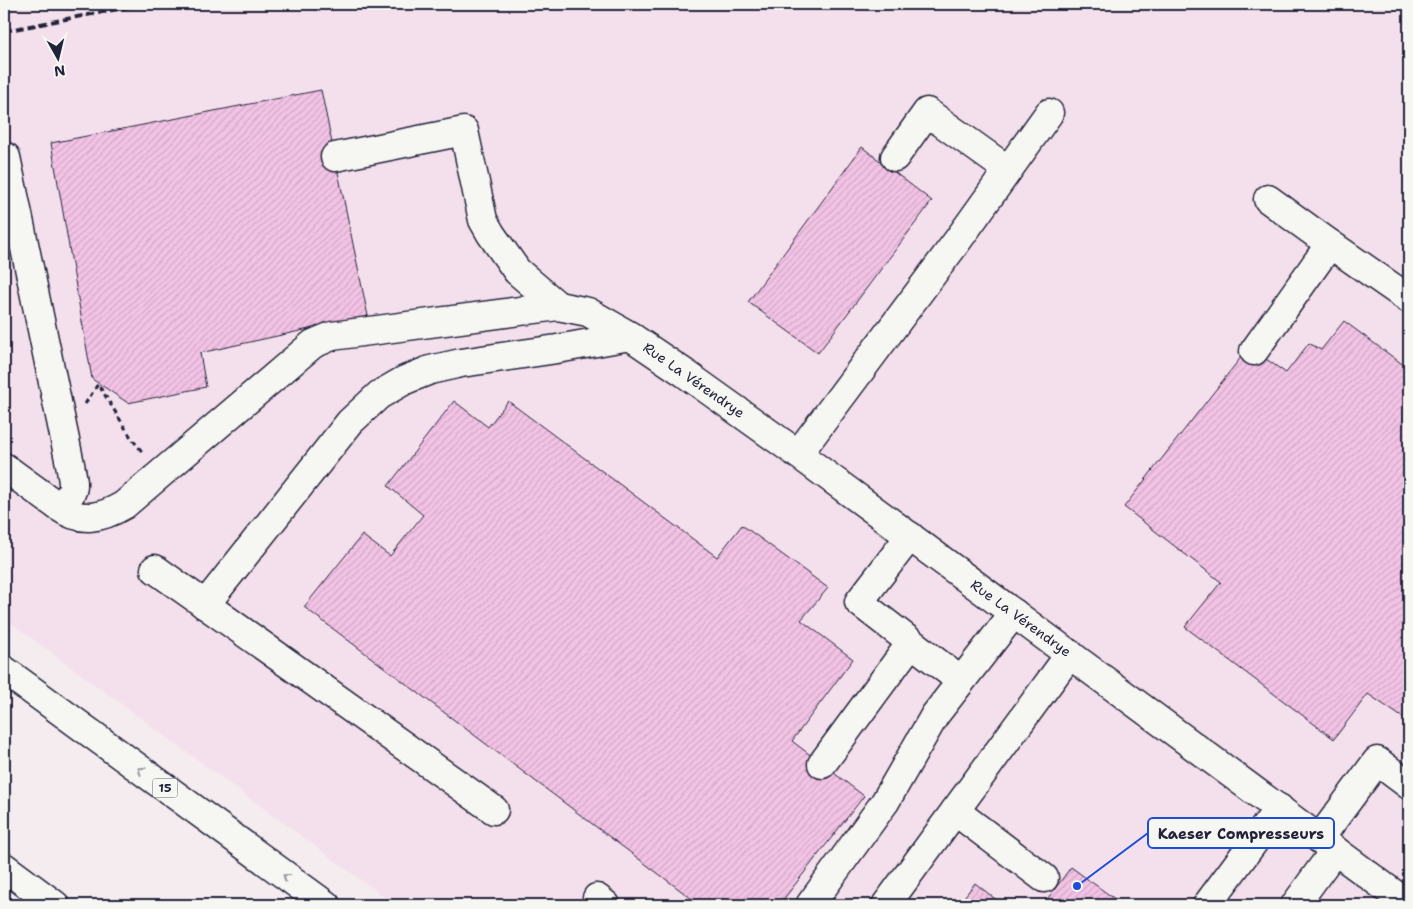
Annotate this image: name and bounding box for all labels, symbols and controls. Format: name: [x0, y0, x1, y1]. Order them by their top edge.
north arrow: [32, 32, 82, 82]
text: N: [53, 61, 67, 81]
street label: Rue La Vérendrye: [640, 338, 748, 422]
street label: Rue La Vérendrye: [967, 575, 1075, 661]
one-way arrow: [138, 768, 147, 776]
road number: 15: [152, 778, 178, 798]
callout: Kaeser Compresseurs: [1148, 818, 1334, 848]
text: Kaeser Compresseurs: [1158, 824, 1324, 844]
one-way arrow: [283, 874, 292, 882]

